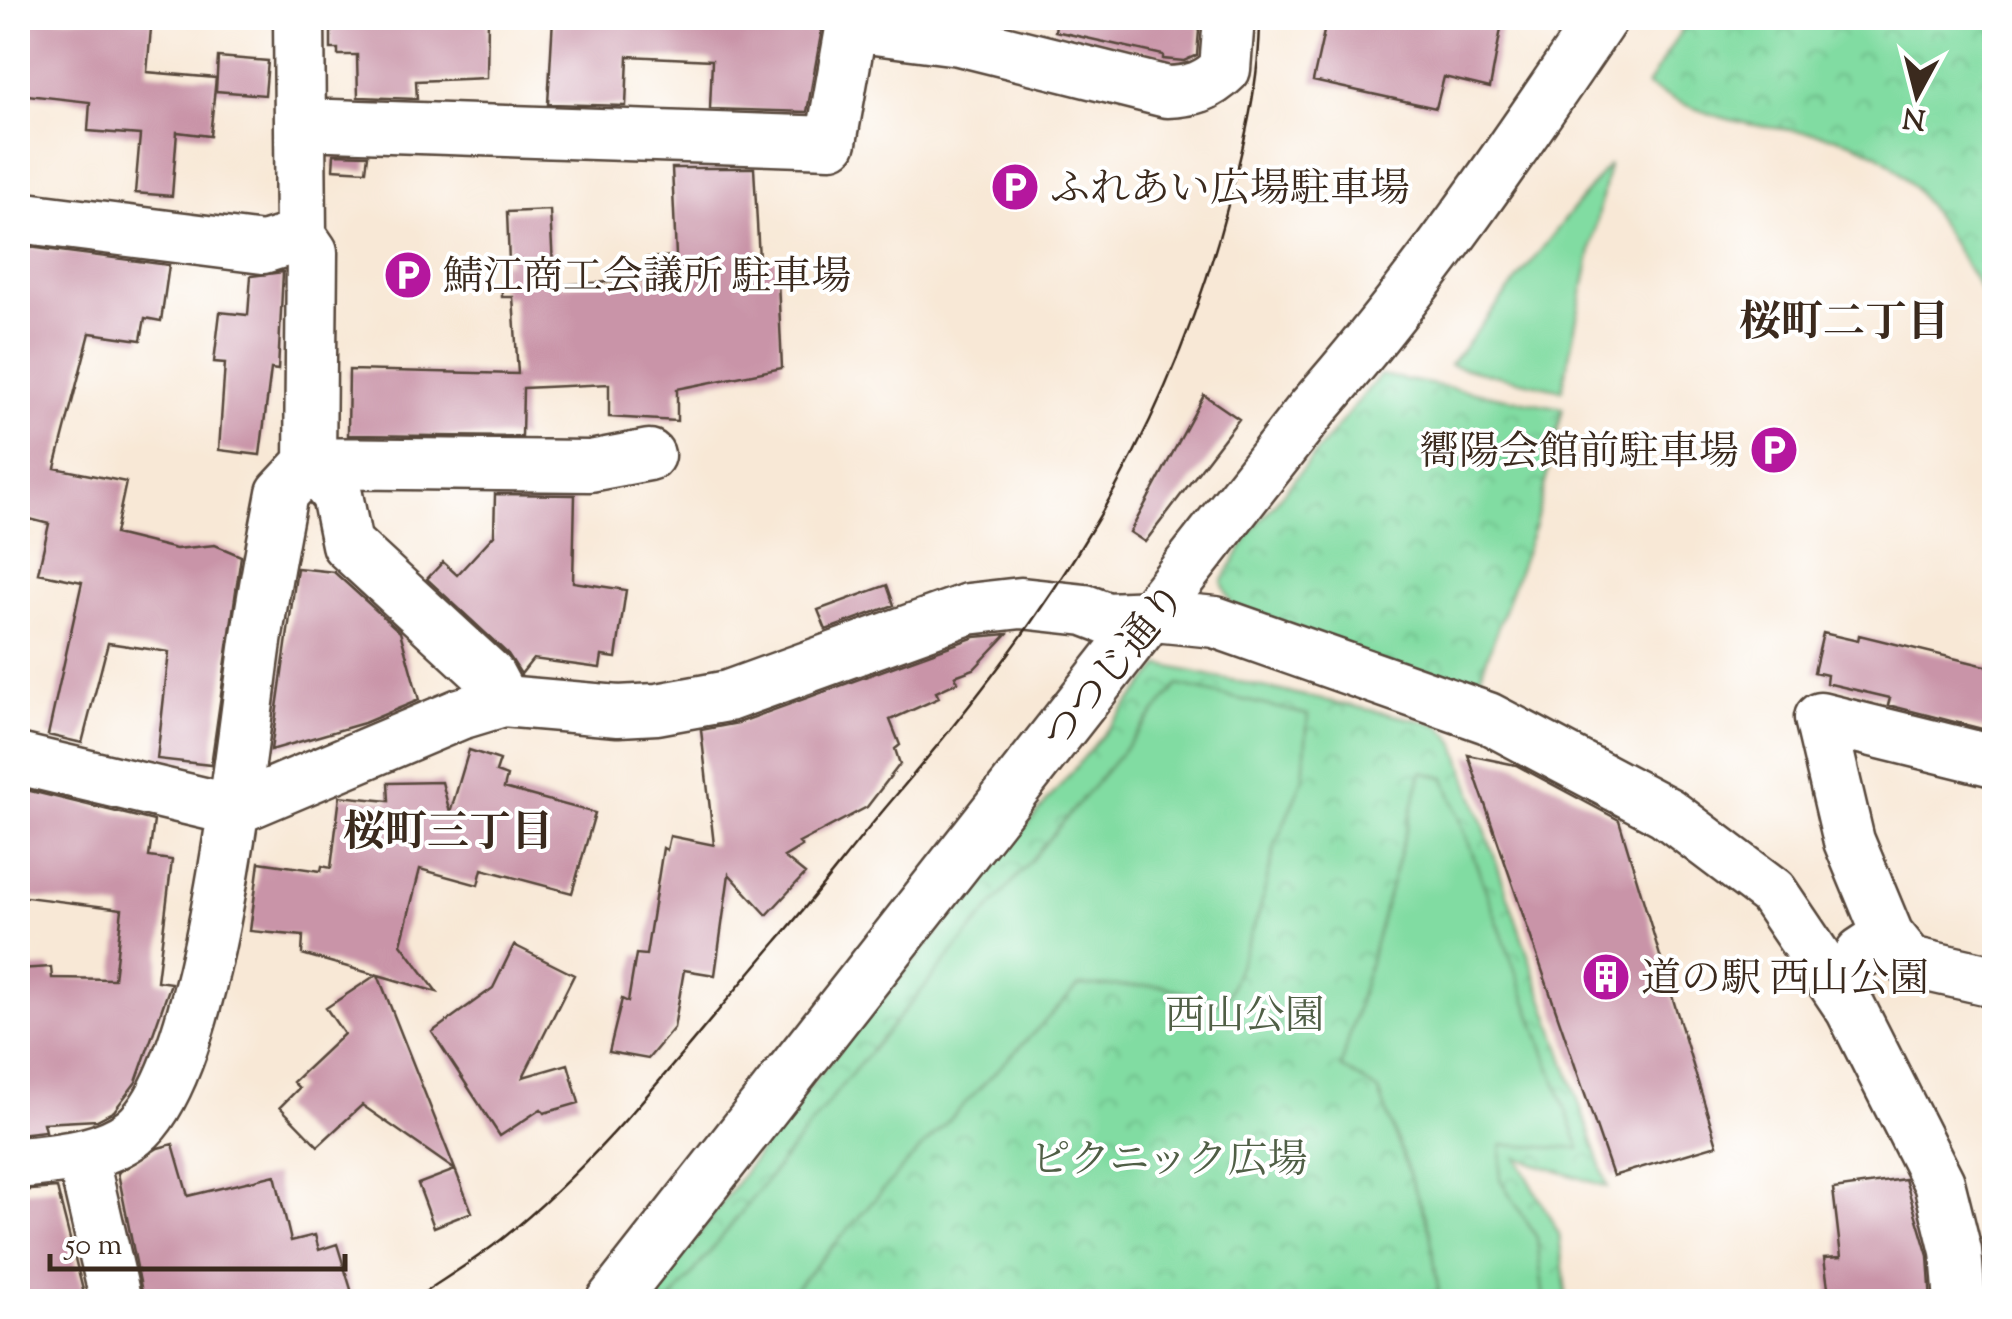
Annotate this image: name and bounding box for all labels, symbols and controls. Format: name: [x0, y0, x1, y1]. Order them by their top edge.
north arrow: [1867, 45, 1967, 145]
text: N: [1901, 96, 1928, 138]
parking icon: ふれあい広場駐車場: [989, 161, 1041, 213]
place label: ふれあい広場駐車場: [1050, 163, 1410, 220]
parking icon: 鯖江商工会議所 駐車場: [382, 249, 434, 301]
place label: 鯖江商工会議所 駐車場: [443, 251, 852, 308]
district label: 桜町二丁目: [1739, 295, 1949, 355]
parking icon: 嚮陽会館前駐車場: [1748, 424, 1800, 476]
place label: 嚮陽会館前駐車場: [1419, 426, 1739, 483]
street label: つつじ通り: [1031, 572, 1202, 763]
district label: 桜町三丁目: [343, 805, 553, 865]
building icon: 道の駅 西山公園: [1580, 951, 1632, 1003]
place label: 道の駅 西山公園: [1641, 953, 1930, 1010]
park label: 西山公園: [1165, 990, 1325, 1047]
park label: ピクニック広場: [1030, 1134, 1308, 1191]
scale bar: [50, 1209, 345, 1271]
text: 50 m: [63, 1225, 123, 1268]

